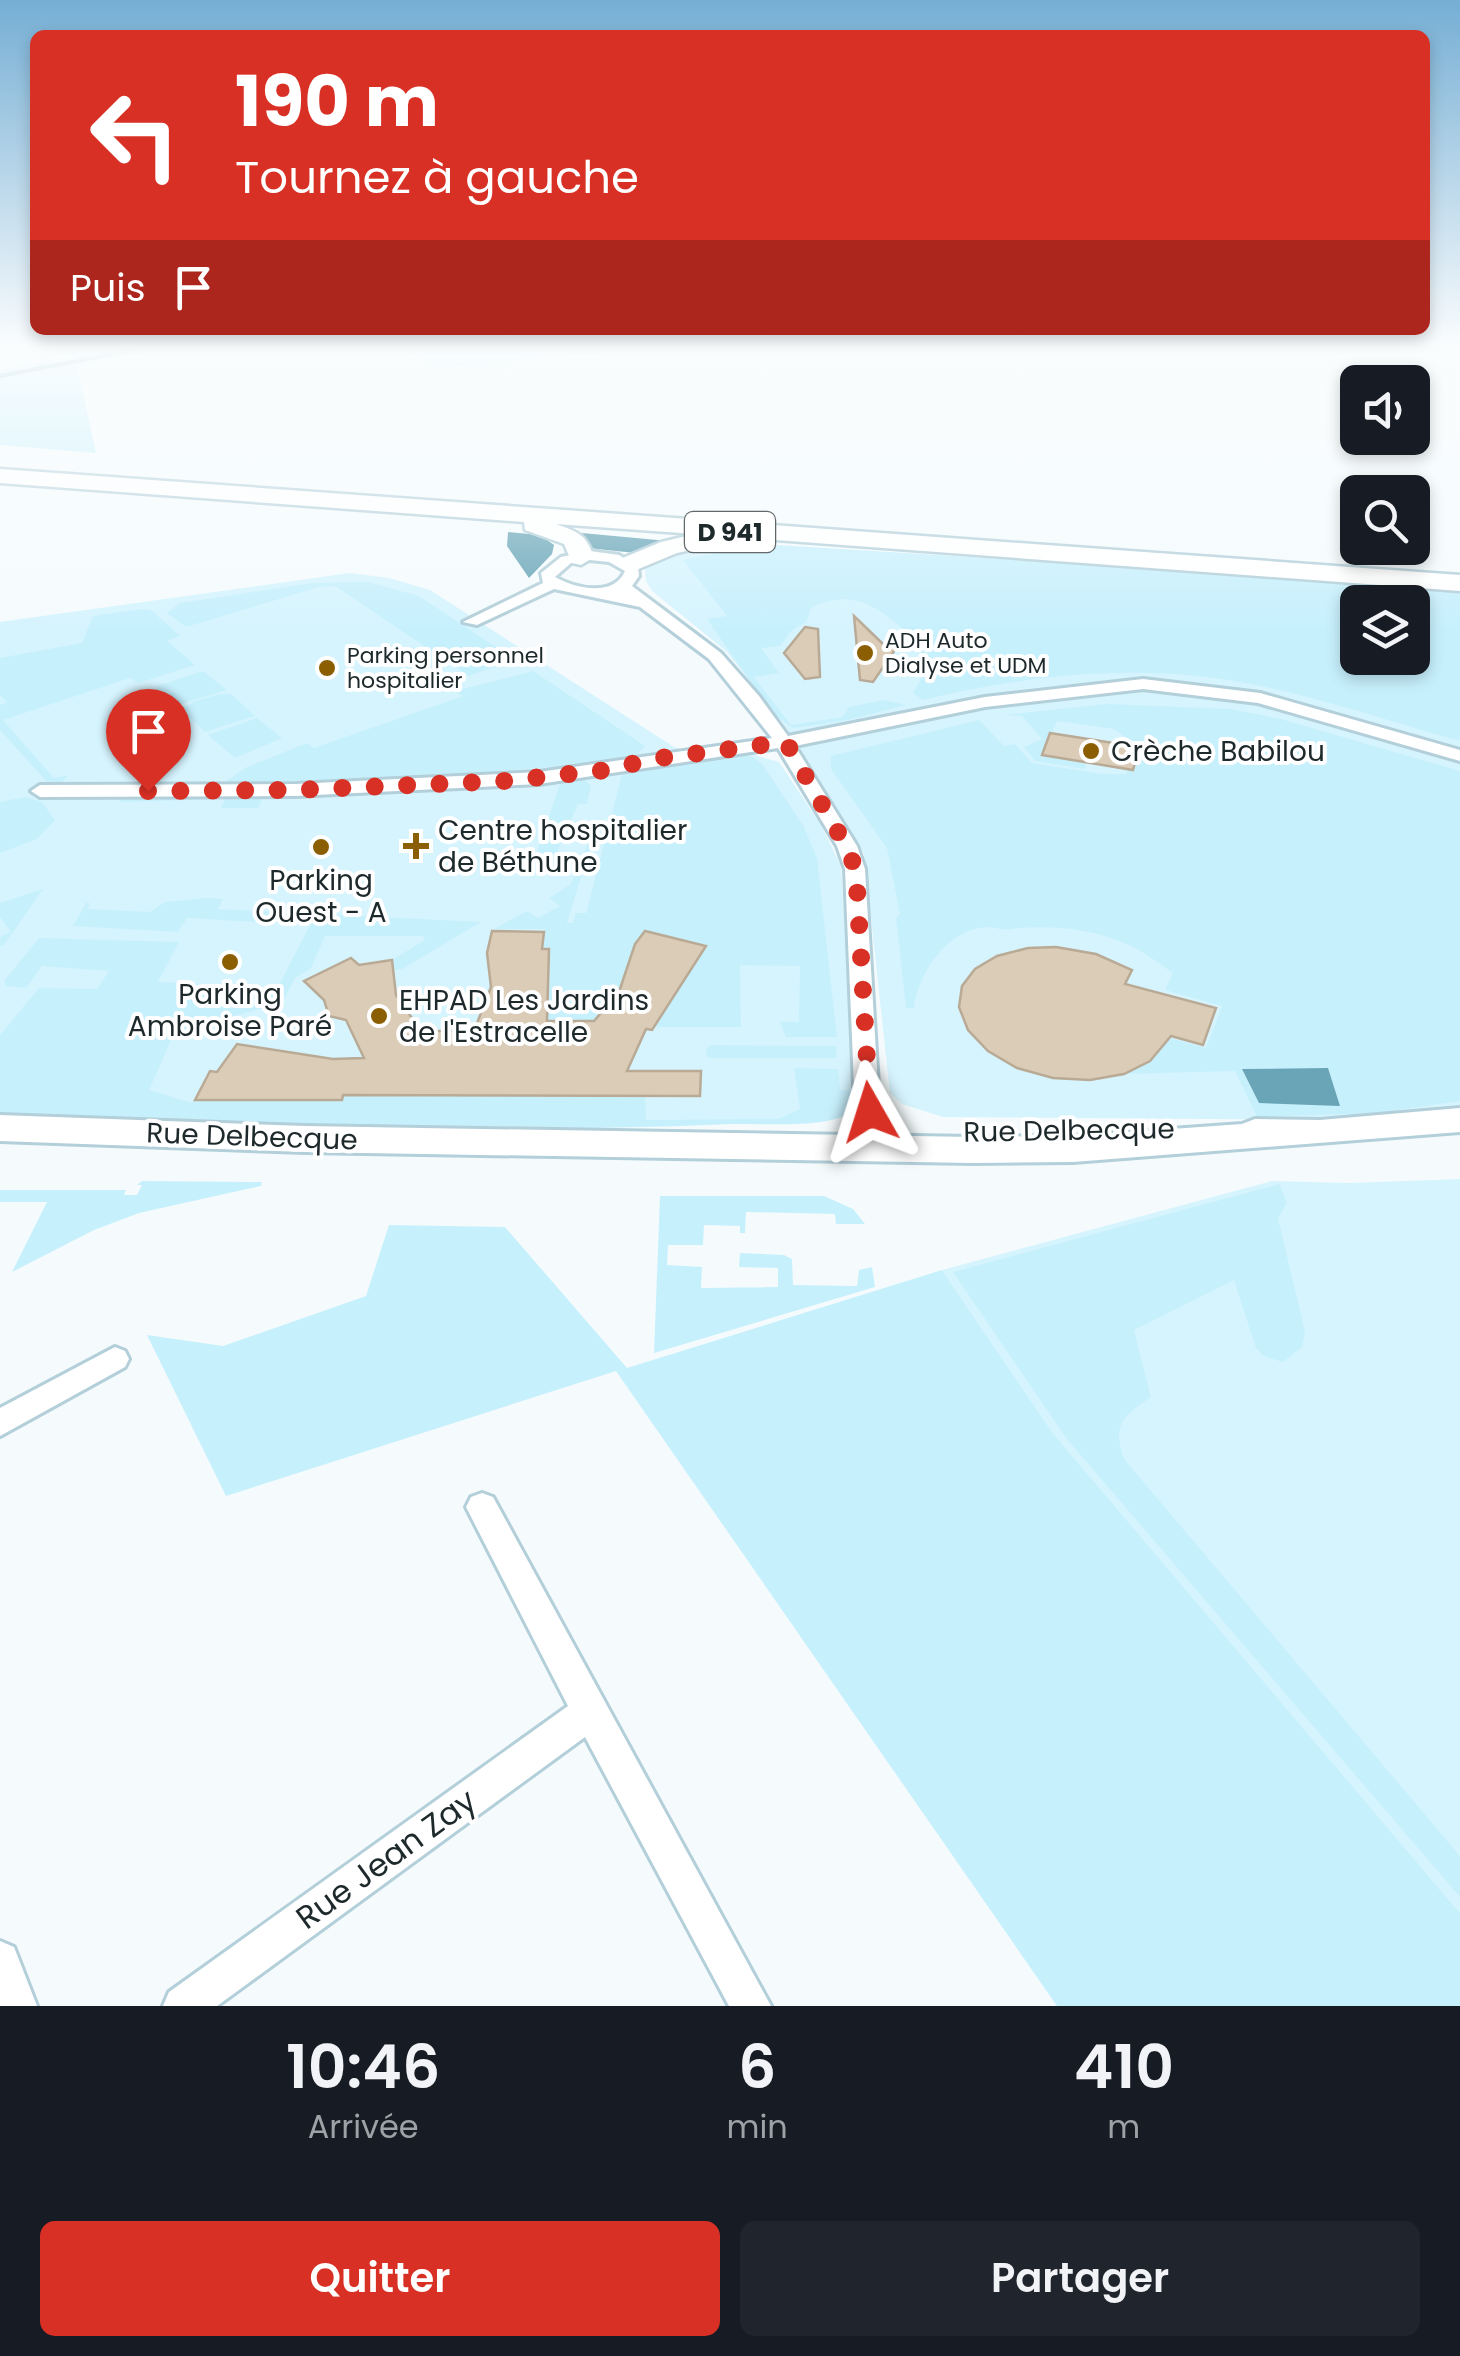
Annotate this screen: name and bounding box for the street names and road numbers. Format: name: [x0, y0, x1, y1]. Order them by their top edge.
road number: D 941: [685, 512, 775, 552]
street label: Rue Delbecque: [963, 1109, 1175, 1152]
street label: Rue Delbecque: [146, 1113, 358, 1160]
street label: Rue Jean Zay: [286, 1778, 485, 1939]

